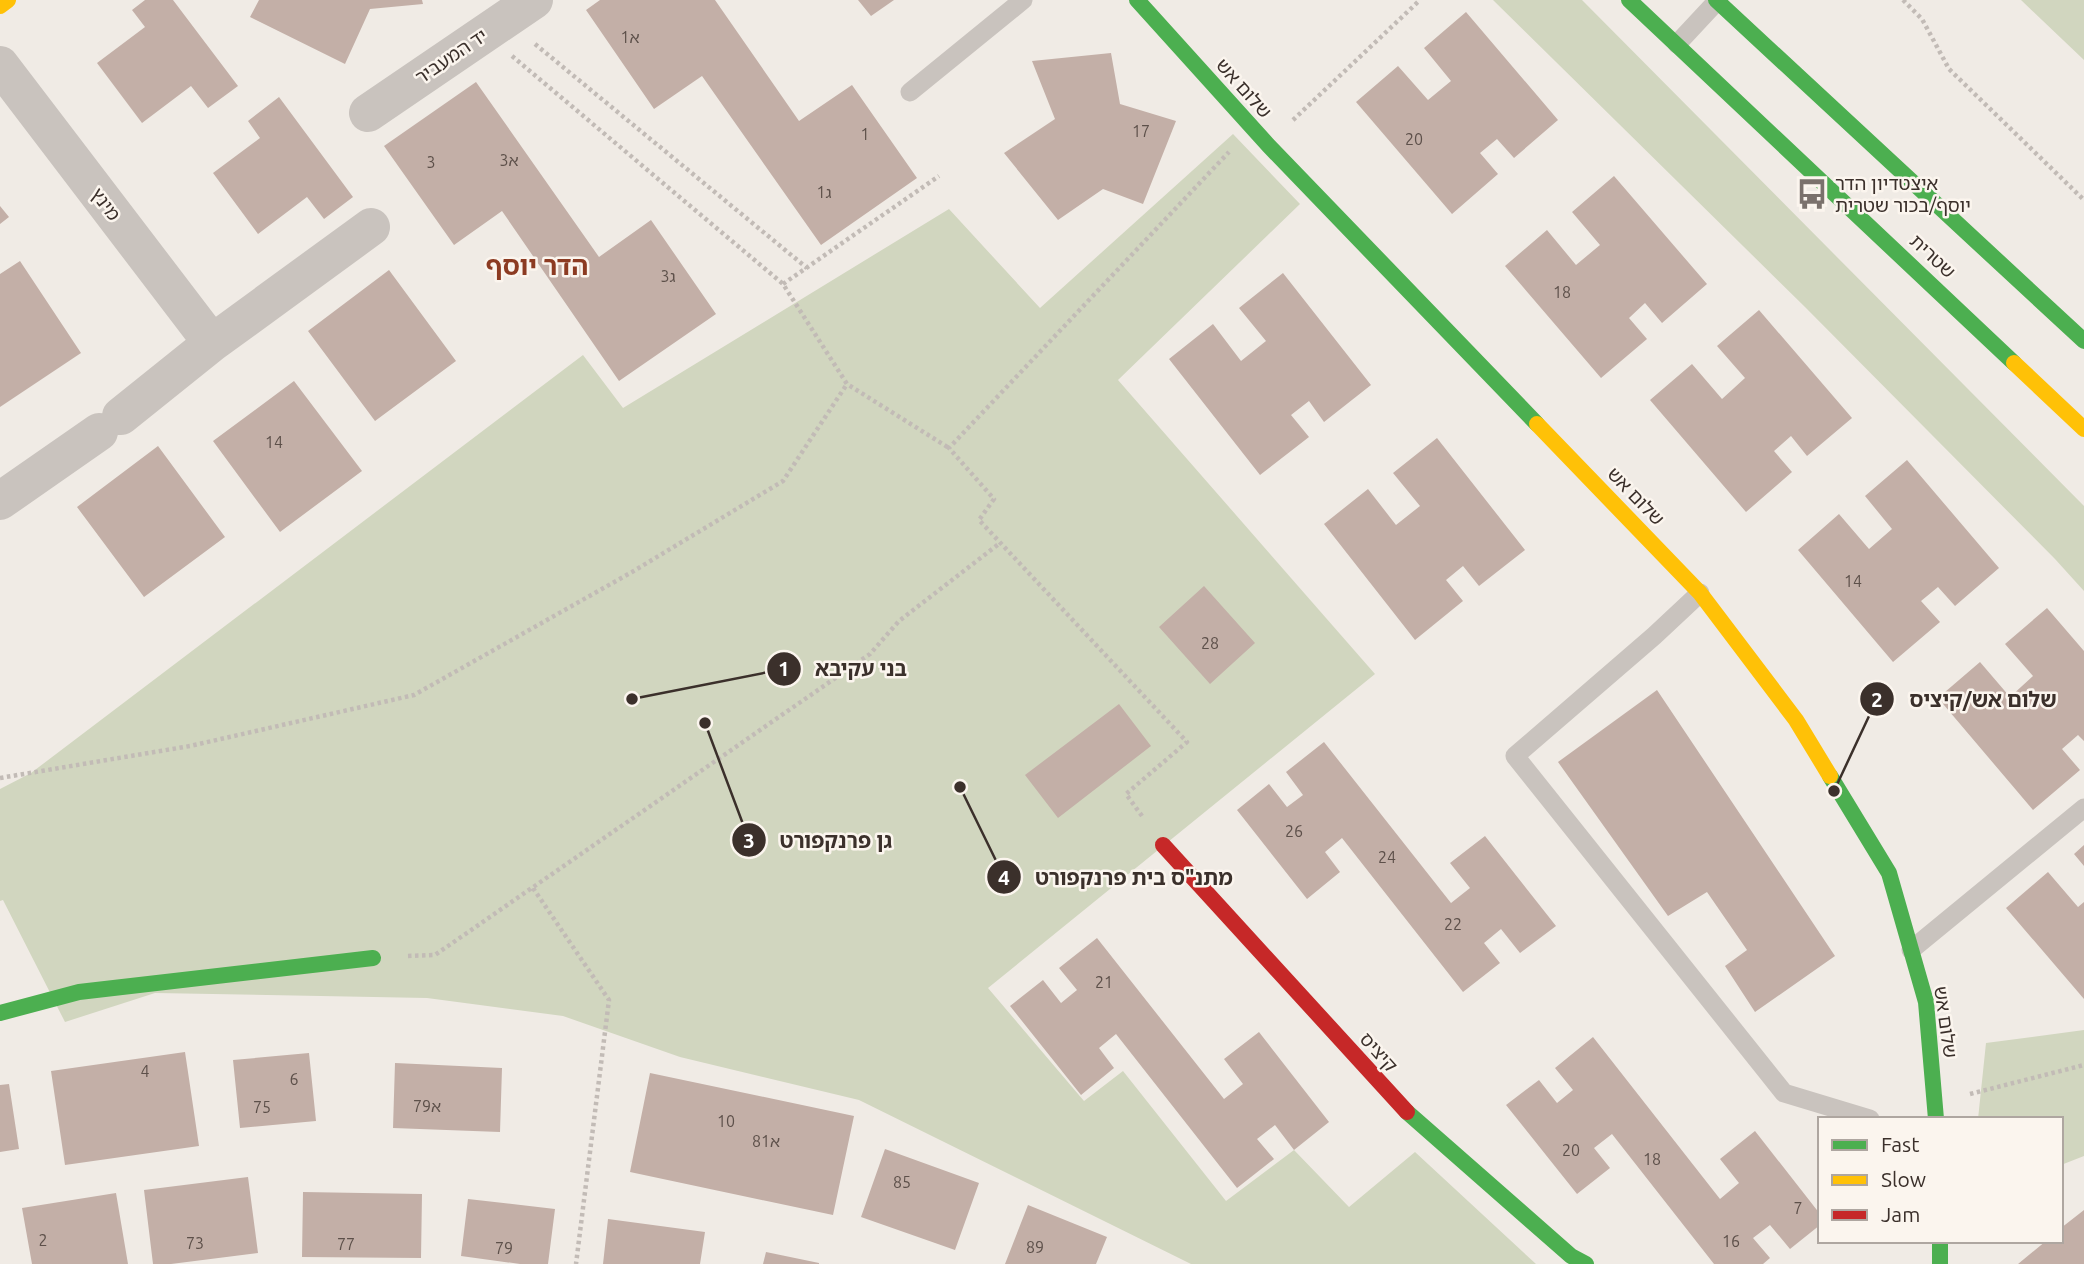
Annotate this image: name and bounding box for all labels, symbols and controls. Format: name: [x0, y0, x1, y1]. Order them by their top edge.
street label: יד המעביר: [411, 24, 491, 88]
house number: 1א: [620, 28, 640, 46]
street label: שלום אש: [1212, 54, 1276, 122]
house number: 17: [1132, 122, 1150, 140]
house number: 1: [860, 125, 870, 143]
house number: 20: [1405, 130, 1423, 148]
house number: 3א: [499, 151, 519, 169]
house number: 3: [426, 153, 436, 171]
place label: איצטדיון הדר יוסף/בכור שטרית: [1835, 172, 1971, 216]
bus stop icon: איצטדיון הדר יוסף/בכור שטרית: [1795, 177, 1829, 211]
street label: מינץ: [87, 183, 125, 225]
house number: 1ג: [816, 183, 832, 201]
street label: שטרית: [1906, 230, 1960, 282]
district label: הדר יוסף: [486, 251, 588, 280]
house number: 3ג: [660, 267, 676, 285]
house number: 18: [1553, 283, 1571, 301]
house number: 14: [265, 433, 283, 451]
street label: שלום אש: [1603, 462, 1669, 530]
house number: 14: [1844, 572, 1862, 590]
house number: 28: [1201, 634, 1219, 652]
callout: בני עקיבא: [766, 648, 921, 690]
text: 1: [778, 656, 790, 680]
text: בני עקיבא: [815, 656, 907, 680]
callout: שלום אש/קיציס: [1860, 678, 2070, 720]
text: 2: [1871, 687, 1883, 711]
text: שלום אש/קיציס: [1909, 687, 2057, 711]
callout: גן פרנקפורט: [731, 819, 907, 861]
house number: 26: [1285, 822, 1303, 840]
text: 3: [743, 828, 755, 852]
text: גן פרנקפורט: [780, 828, 893, 852]
house number: 24: [1378, 848, 1396, 866]
callout: מתנ"ס בית פרנקפורט: [986, 856, 1247, 898]
text: 4: [998, 865, 1010, 889]
text: מתנ"ס בית פרנקפורט: [1035, 865, 1233, 889]
house number: 22: [1444, 915, 1462, 933]
house number: 21: [1095, 973, 1113, 991]
street label: שלום אש: [1930, 985, 1962, 1059]
street label: קיציס: [1356, 1028, 1402, 1076]
house number: 4: [140, 1062, 150, 1080]
house number: 6: [289, 1070, 299, 1088]
house number: 79א: [413, 1097, 441, 1115]
house number: 75: [253, 1098, 271, 1116]
house number: 10: [717, 1112, 735, 1130]
legend: [1818, 1117, 2063, 1243]
house number: 81א: [752, 1132, 780, 1150]
text: Fast: [1881, 1132, 1919, 1156]
house number: 20: [1562, 1141, 1580, 1159]
house number: 18: [1643, 1150, 1661, 1168]
text: Slow: [1881, 1167, 1926, 1191]
house number: 85: [893, 1173, 911, 1191]
house number: 7: [1793, 1199, 1803, 1217]
text: Jam: [1881, 1202, 1920, 1226]
house number: 2: [38, 1231, 48, 1249]
house number: 16: [1722, 1232, 1740, 1250]
house number: 73: [186, 1234, 204, 1252]
house number: 77: [337, 1235, 355, 1253]
house number: 89: [1026, 1238, 1044, 1256]
house number: 79: [495, 1239, 513, 1257]

